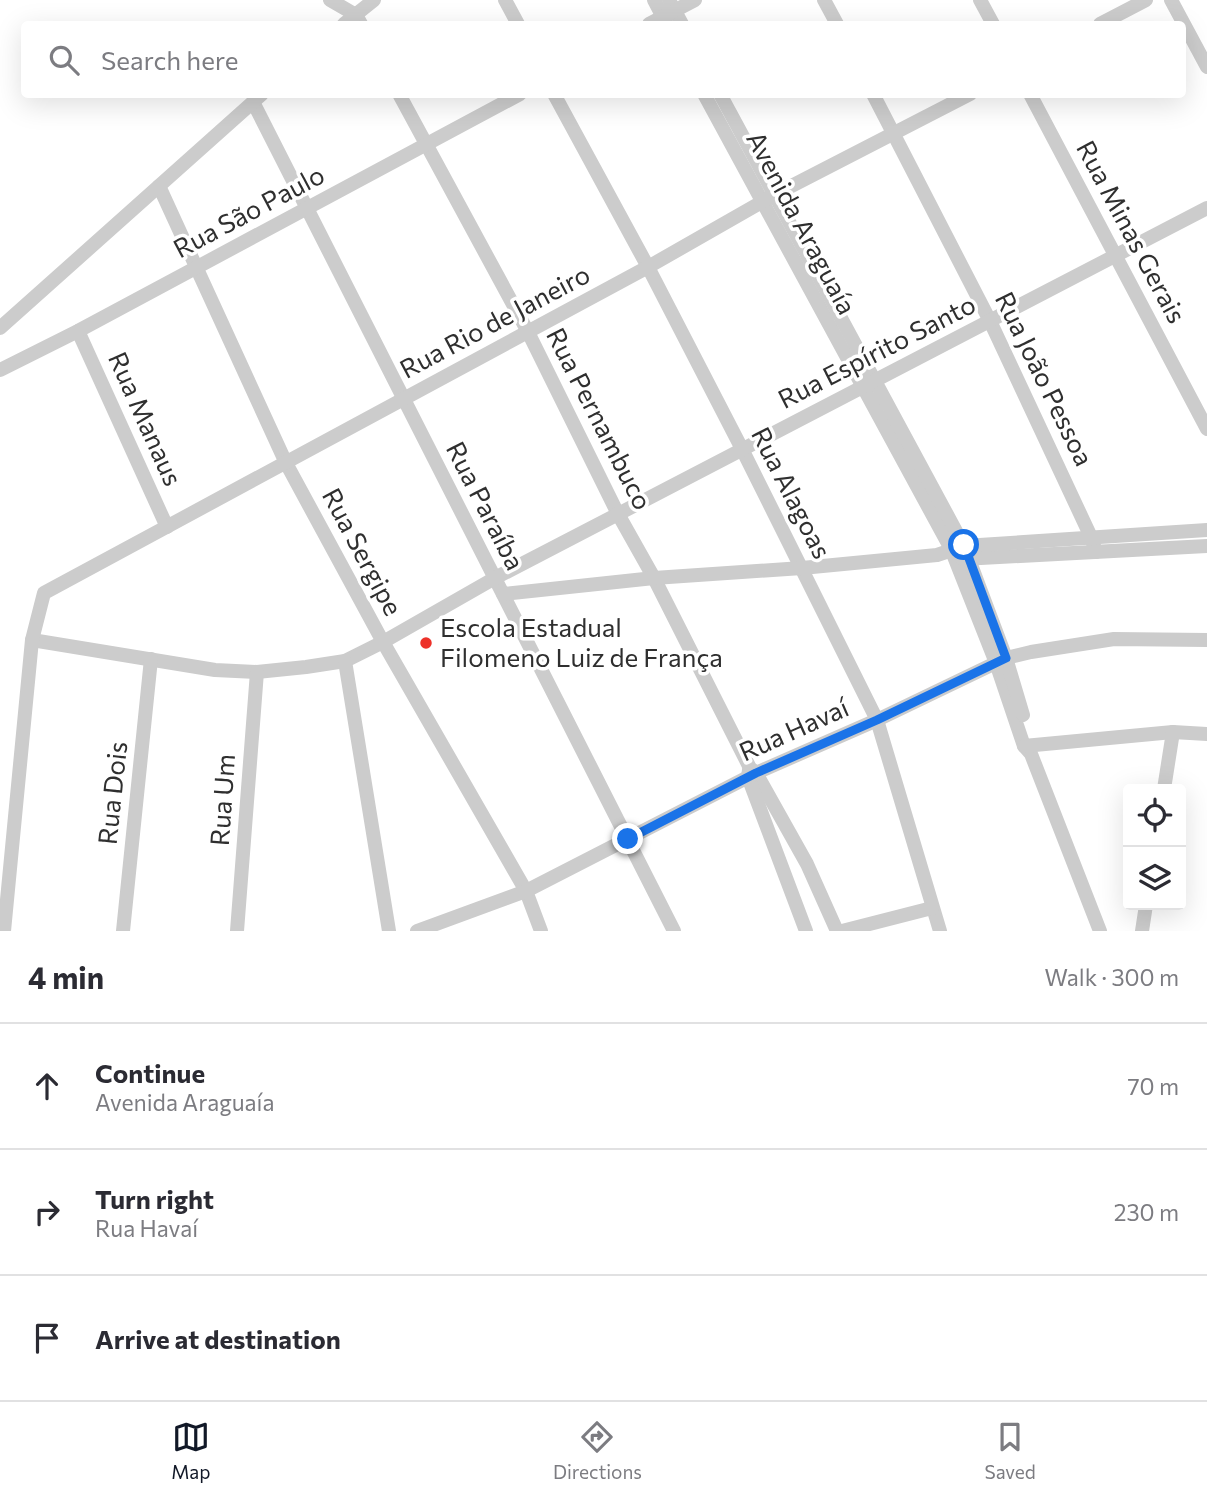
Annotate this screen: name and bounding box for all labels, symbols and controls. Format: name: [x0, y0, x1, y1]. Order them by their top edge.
search box: [21, 21, 1186, 98]
icon: search: [45, 41, 83, 79]
text: Search here: [101, 44, 239, 75]
street label: Avenida Araguaía: [741, 125, 864, 319]
street label: Rua Minas Gerais: [1071, 135, 1193, 328]
street label: Rua São Paulo: [168, 158, 329, 263]
street label: Rua Rio de Janeiro: [394, 258, 595, 384]
street label: Rua João Pessoa: [990, 286, 1101, 470]
street label: Rua Espírito Santo: [772, 287, 980, 414]
street label: Rua Pernambuco: [541, 322, 660, 514]
street label: Rua Manaus: [103, 347, 190, 490]
street label: Rua Alagoas: [746, 421, 839, 563]
street label: Rua Paraíba: [441, 436, 532, 575]
street label: Rua Sergipe: [317, 482, 410, 620]
route start: [948, 529, 979, 560]
place label: Escola Estadual Filomeno Luiz de França: [440, 611, 723, 672]
marker: Escola Estadual Filomeno Luiz de França: [418, 635, 434, 651]
street label: Rua Havaí: [734, 690, 854, 766]
street label: Rua Dois: [91, 740, 132, 846]
street label: Rua Um: [203, 753, 240, 847]
map controls: [1123, 784, 1186, 910]
button: locate: [1123, 784, 1186, 847]
route end: [612, 823, 643, 854]
button: layers: [1123, 847, 1186, 910]
text: 4 min: [28, 958, 104, 995]
text: Walk · 300 m: [1045, 963, 1179, 991]
text: Continue: [95, 1057, 205, 1088]
icon: ahead: [28, 1067, 66, 1105]
text: 70 m: [1127, 1072, 1179, 1100]
text: Avenida Araguaía: [95, 1088, 274, 1116]
text: Turn right: [95, 1183, 214, 1214]
icon: right: [28, 1193, 66, 1231]
text: 230 m: [1114, 1198, 1179, 1226]
text: Rua Havaí: [95, 1214, 198, 1242]
icon: arrive: [28, 1319, 66, 1357]
text: Arrive at destination: [95, 1323, 341, 1354]
tab: Map: [171, 1418, 210, 1483]
tab: Directions: [553, 1418, 642, 1483]
tab: Saved: [984, 1418, 1036, 1483]

